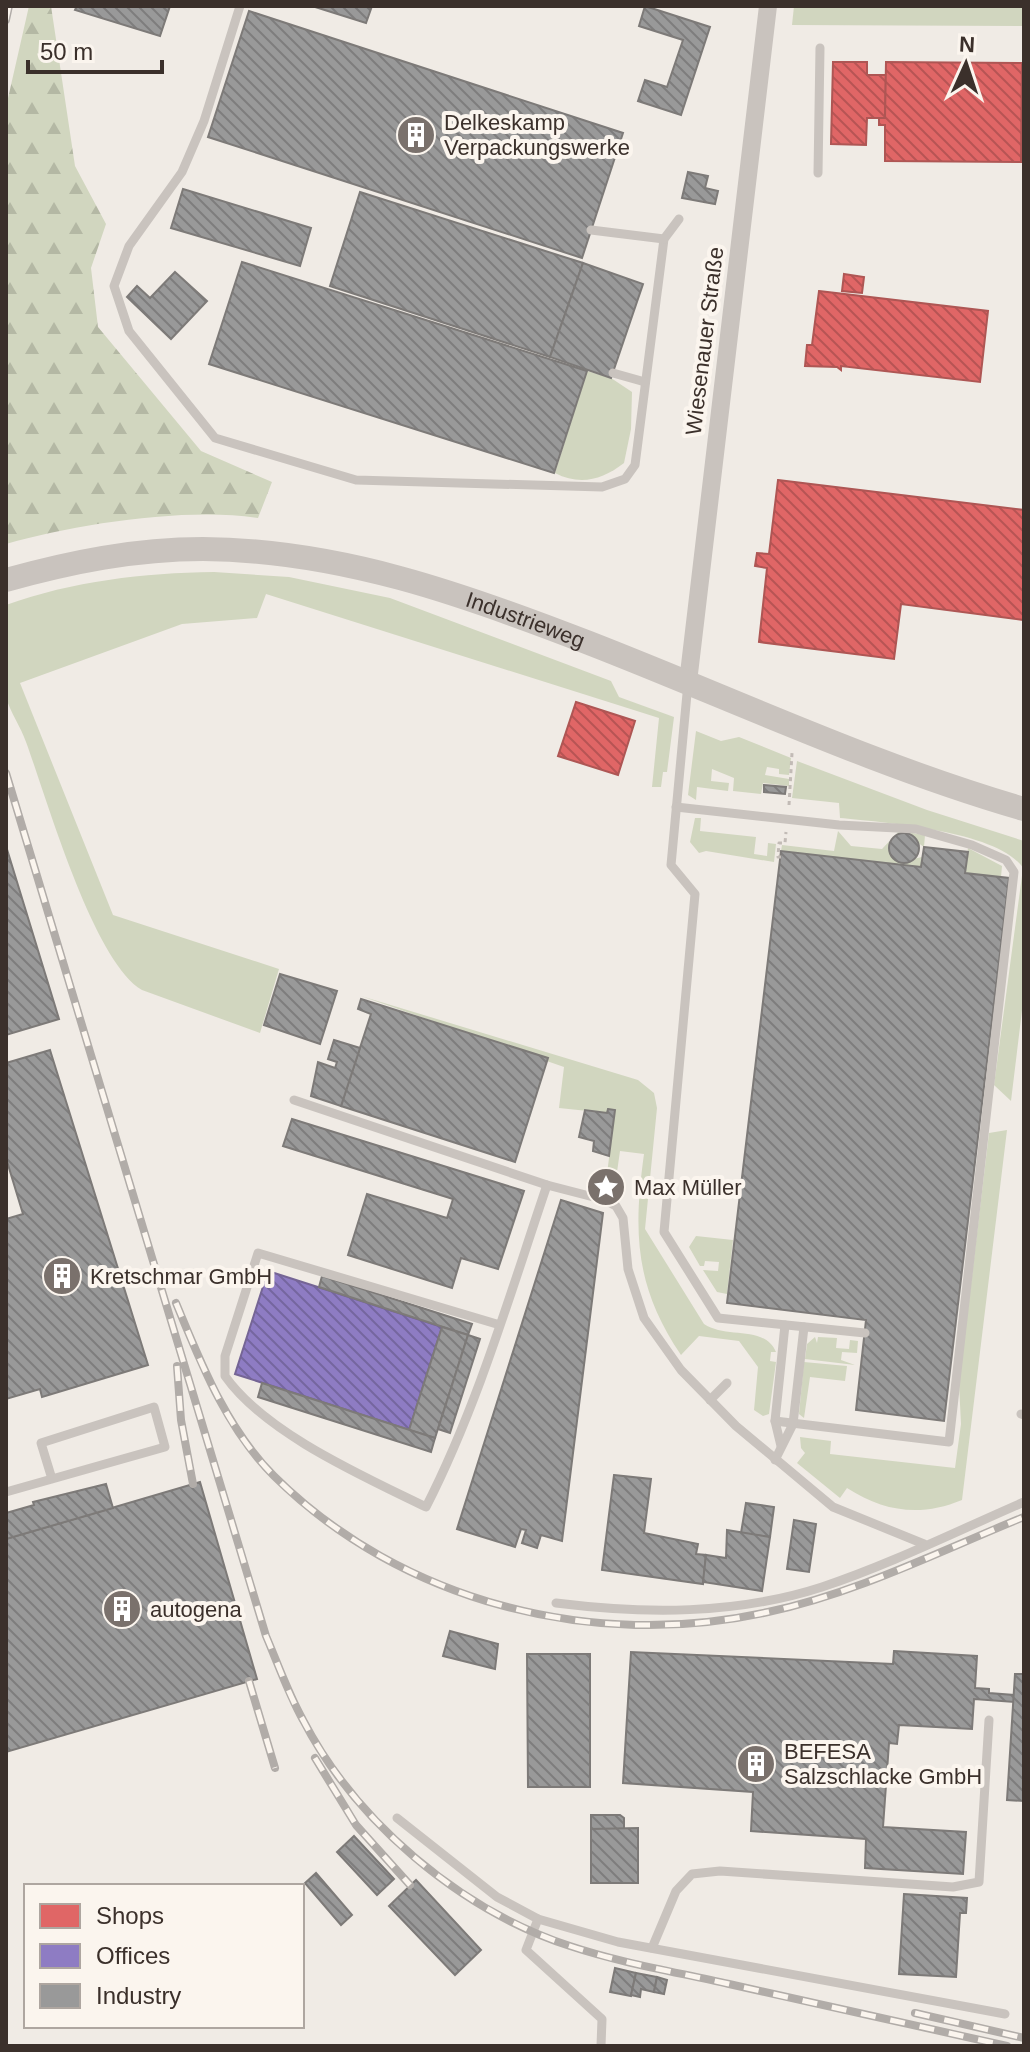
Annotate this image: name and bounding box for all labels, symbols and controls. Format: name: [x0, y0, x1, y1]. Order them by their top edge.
scale bar: [28, 24, 162, 74]
north arrow: [926, 24, 1006, 104]
text: N: [958, 32, 976, 57]
text: 50 m: [40, 38, 93, 65]
place label: Delkeskamp Verpackungswerke: [444, 110, 630, 160]
building icon: Delkeskamp Verpackungswerke: [395, 114, 437, 156]
street label: Wiesenauer Straße: [681, 245, 728, 437]
street label: Industrieweg: [463, 587, 588, 653]
place icon: Max Müller: [585, 1166, 627, 1208]
place label: Max Müller: [634, 1175, 742, 1200]
building icon: Kretschmar GmbH: [41, 1255, 83, 1297]
place label: Kretschmar GmbH: [90, 1264, 272, 1289]
building icon: autogena: [101, 1588, 143, 1630]
place label: autogena: [150, 1597, 243, 1622]
place label: BEFESA Salzschlacke GmbH: [784, 1739, 982, 1789]
building icon: BEFESA Salzschlacke GmbH: [735, 1743, 777, 1785]
legend: [24, 1884, 304, 2028]
text: Shops: [96, 1902, 164, 1929]
text: Offices: [96, 1942, 170, 1969]
text: Industry: [96, 1982, 181, 2009]

